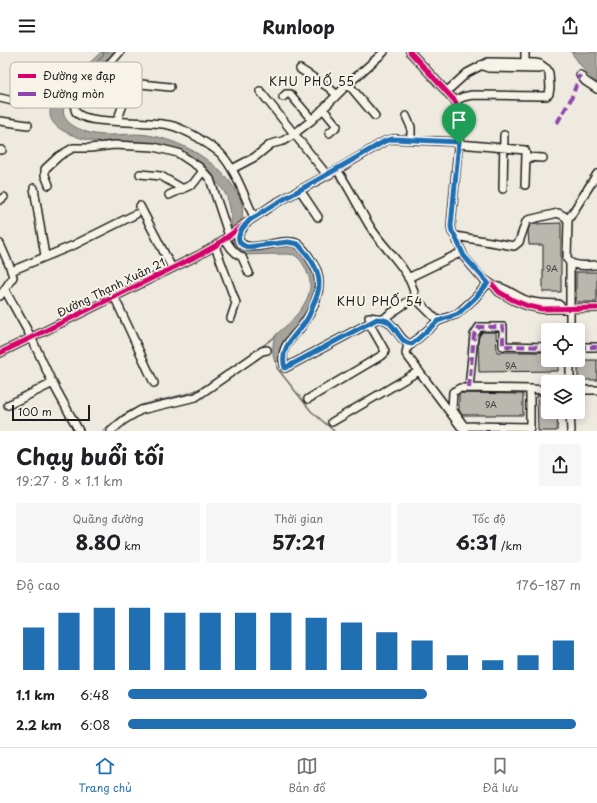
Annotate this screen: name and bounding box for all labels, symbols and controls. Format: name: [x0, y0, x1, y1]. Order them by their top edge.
text: Runloop: [262, 13, 335, 40]
icon: menu: [16, 15, 38, 37]
icon: share: [559, 15, 581, 37]
legend: [10, 62, 142, 108]
text: Đường xe đạp: [43, 67, 116, 84]
district label: KHU PHỐ 55: [269, 72, 355, 90]
text: Đường mòn: [43, 85, 104, 102]
pin: [442, 103, 476, 144]
icon: arrive: [448, 109, 470, 131]
street label: Đường Thạnh Xuân 21: [54, 253, 168, 321]
house number: 9A: [546, 261, 558, 275]
district label: KHU PHỐ 54: [337, 292, 423, 310]
map controls: [541, 323, 585, 419]
button: locate: [541, 323, 585, 367]
house number: 9A: [505, 358, 517, 372]
button: layers: [541, 375, 585, 419]
house number: 9A: [485, 397, 497, 411]
scale bar: [12, 403, 90, 422]
text: 100 m: [18, 403, 52, 420]
text: Chạy buổi tối: [16, 439, 164, 472]
button: share: [539, 444, 581, 486]
text: 19:27 · 8 × 1.1 km: [16, 471, 123, 490]
text: Quãng đường: [73, 510, 144, 527]
text: Thời gian: [274, 510, 323, 527]
text: Tốc độ: [472, 510, 506, 527]
text: 8.80: [75, 527, 121, 557]
text: 57:21: [272, 527, 325, 557]
text: 6:31: [456, 527, 497, 557]
text: km: [121, 537, 141, 554]
text: /km: [497, 537, 522, 554]
text: Độ cao: [16, 575, 60, 594]
text: 176–187 m: [516, 575, 581, 594]
text: 1.1 km: [16, 685, 55, 704]
text: 6:48: [80, 685, 109, 704]
text: 2.2 km: [16, 715, 62, 734]
text: 6:08: [80, 715, 110, 734]
tab: Trang chủ: [79, 755, 132, 796]
tab: Bản đồ: [289, 755, 325, 796]
tab: Đã lưu: [482, 755, 518, 796]

